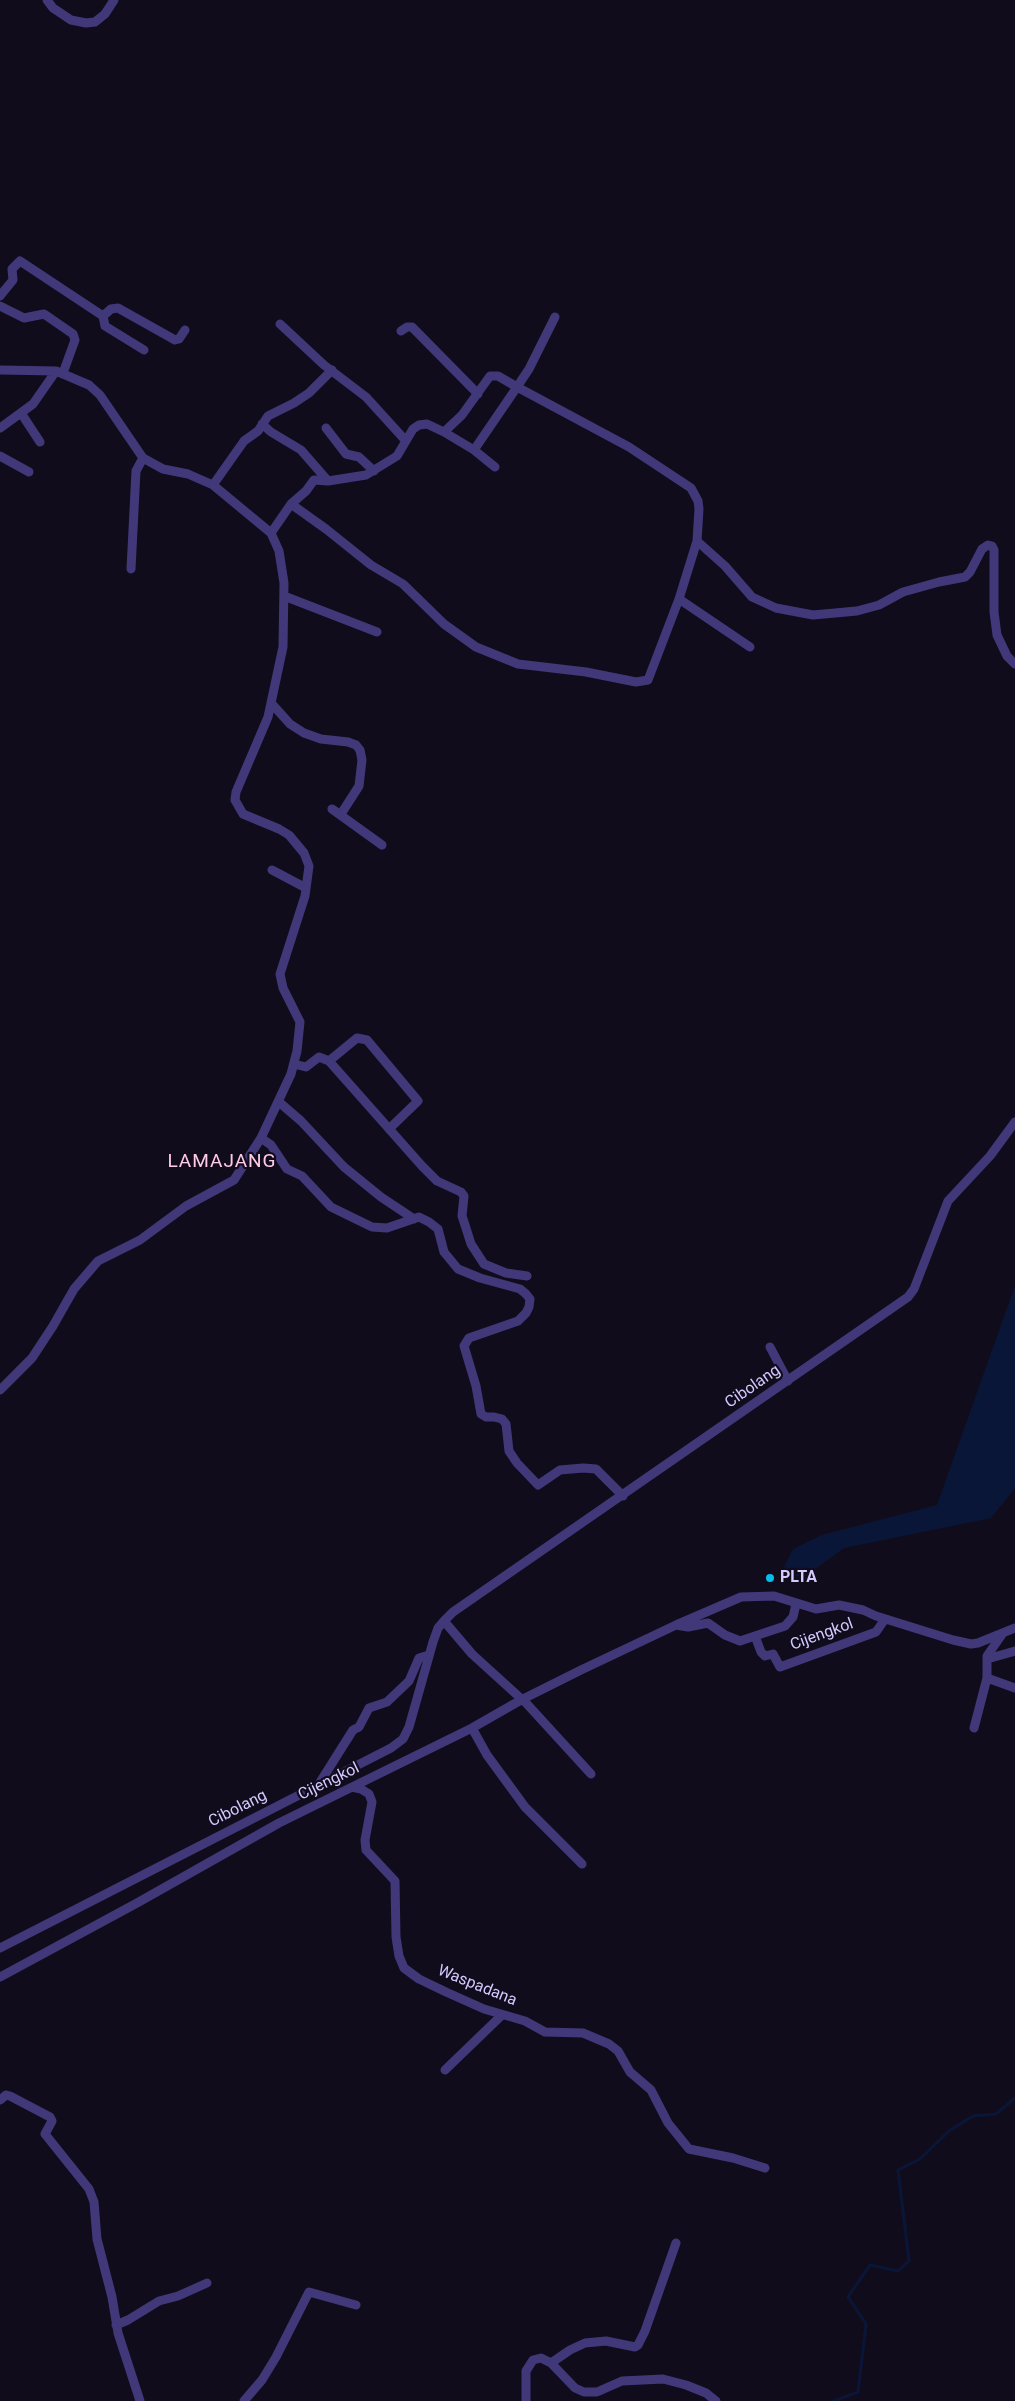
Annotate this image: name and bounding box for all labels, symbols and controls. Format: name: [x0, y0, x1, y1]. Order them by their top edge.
district label: LAMAJANG: [166, 1151, 278, 1173]
street label: Cibolang: [722, 1361, 784, 1413]
place label: PLTA: [780, 1568, 817, 1588]
marker: PLTA: [764, 1572, 776, 1584]
street label: Cijengkol: [788, 1615, 856, 1655]
street label: Cijengkol: [295, 1759, 363, 1805]
street label: Cibolang: [206, 1786, 270, 1832]
street label: Waspadana: [435, 1961, 519, 2011]

